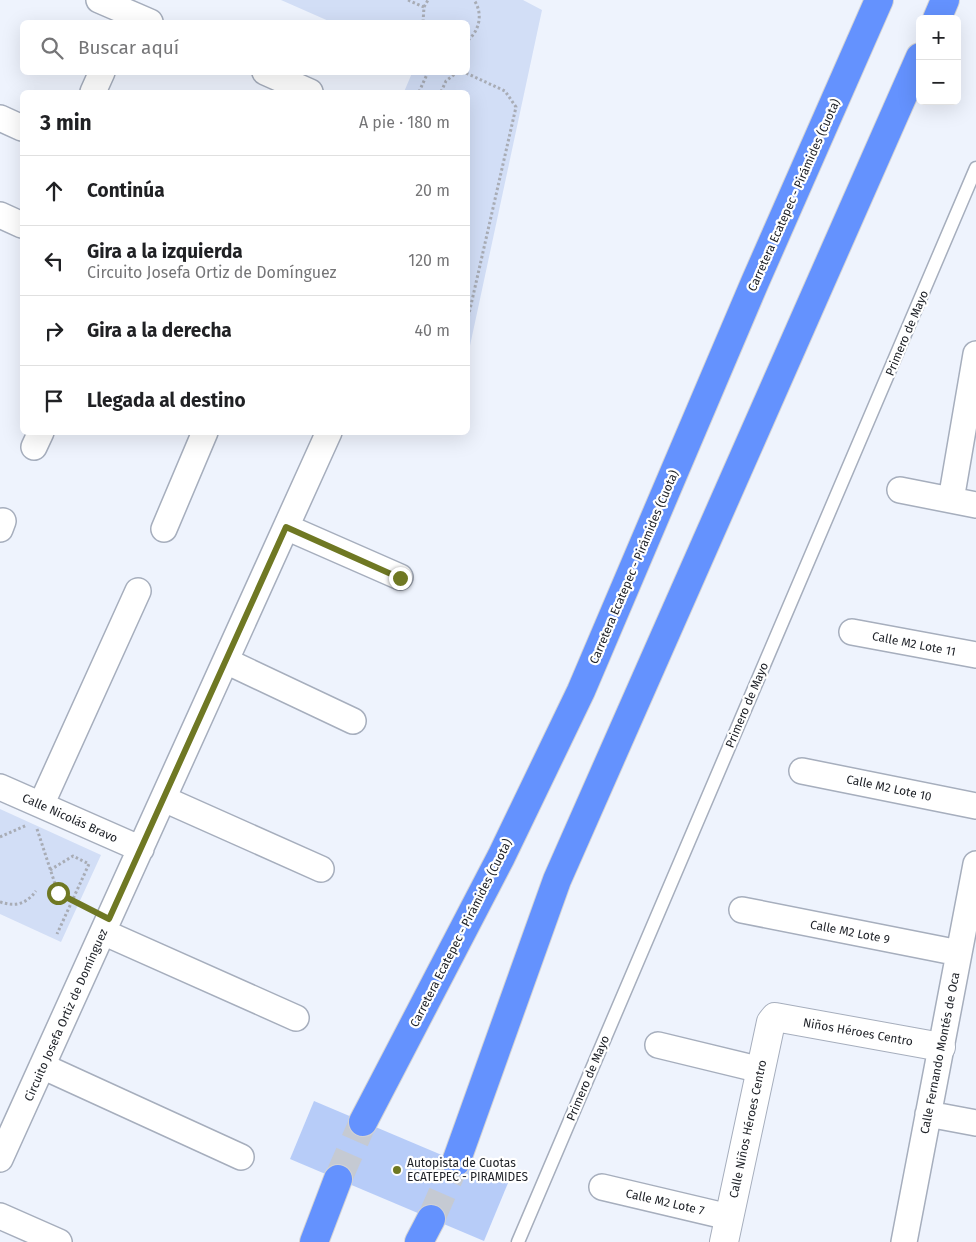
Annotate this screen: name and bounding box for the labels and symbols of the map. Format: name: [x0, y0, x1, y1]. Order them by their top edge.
street label: Carretera Ecatepec - Pirámides (Cuota): [745, 97, 843, 293]
street label: Primero de Mayo: [883, 288, 931, 378]
street label: Carretera Ecatepec - Pirámides (Cuota): [587, 468, 681, 666]
route end: [389, 567, 412, 590]
street label: Calle M2 Lote 11: [871, 629, 957, 659]
street label: Primero de Mayo: [723, 660, 771, 750]
street label: Calle M2 Lote 10: [845, 772, 933, 804]
street label: Calle Nicolás Bravo: [20, 791, 120, 845]
street label: Carretera Ecatepec - Pirámides (Cuota): [407, 837, 515, 1029]
route start: [47, 882, 70, 905]
street label: Calle M2 Lote 9: [809, 917, 891, 947]
street label: Circuito Josefa Ortiz de Domínguez: [22, 927, 110, 1103]
street label: Calle Fernando Montés de Oca: [917, 971, 963, 1135]
street label: Niños Héroes Centro: [802, 1015, 914, 1049]
street label: Primero de Mayo: [564, 1033, 612, 1123]
street label: Calle Niños Héroes Centro: [726, 1059, 770, 1199]
place label: Autopista de Cuotas ECATEPEC - PIRAMIDES: [407, 1156, 529, 1184]
marker: Autopista de Cuotas ECATEPEC - PIRAMIDES: [391, 1164, 403, 1176]
street label: Calle M2 Lote 7: [624, 1186, 706, 1218]

